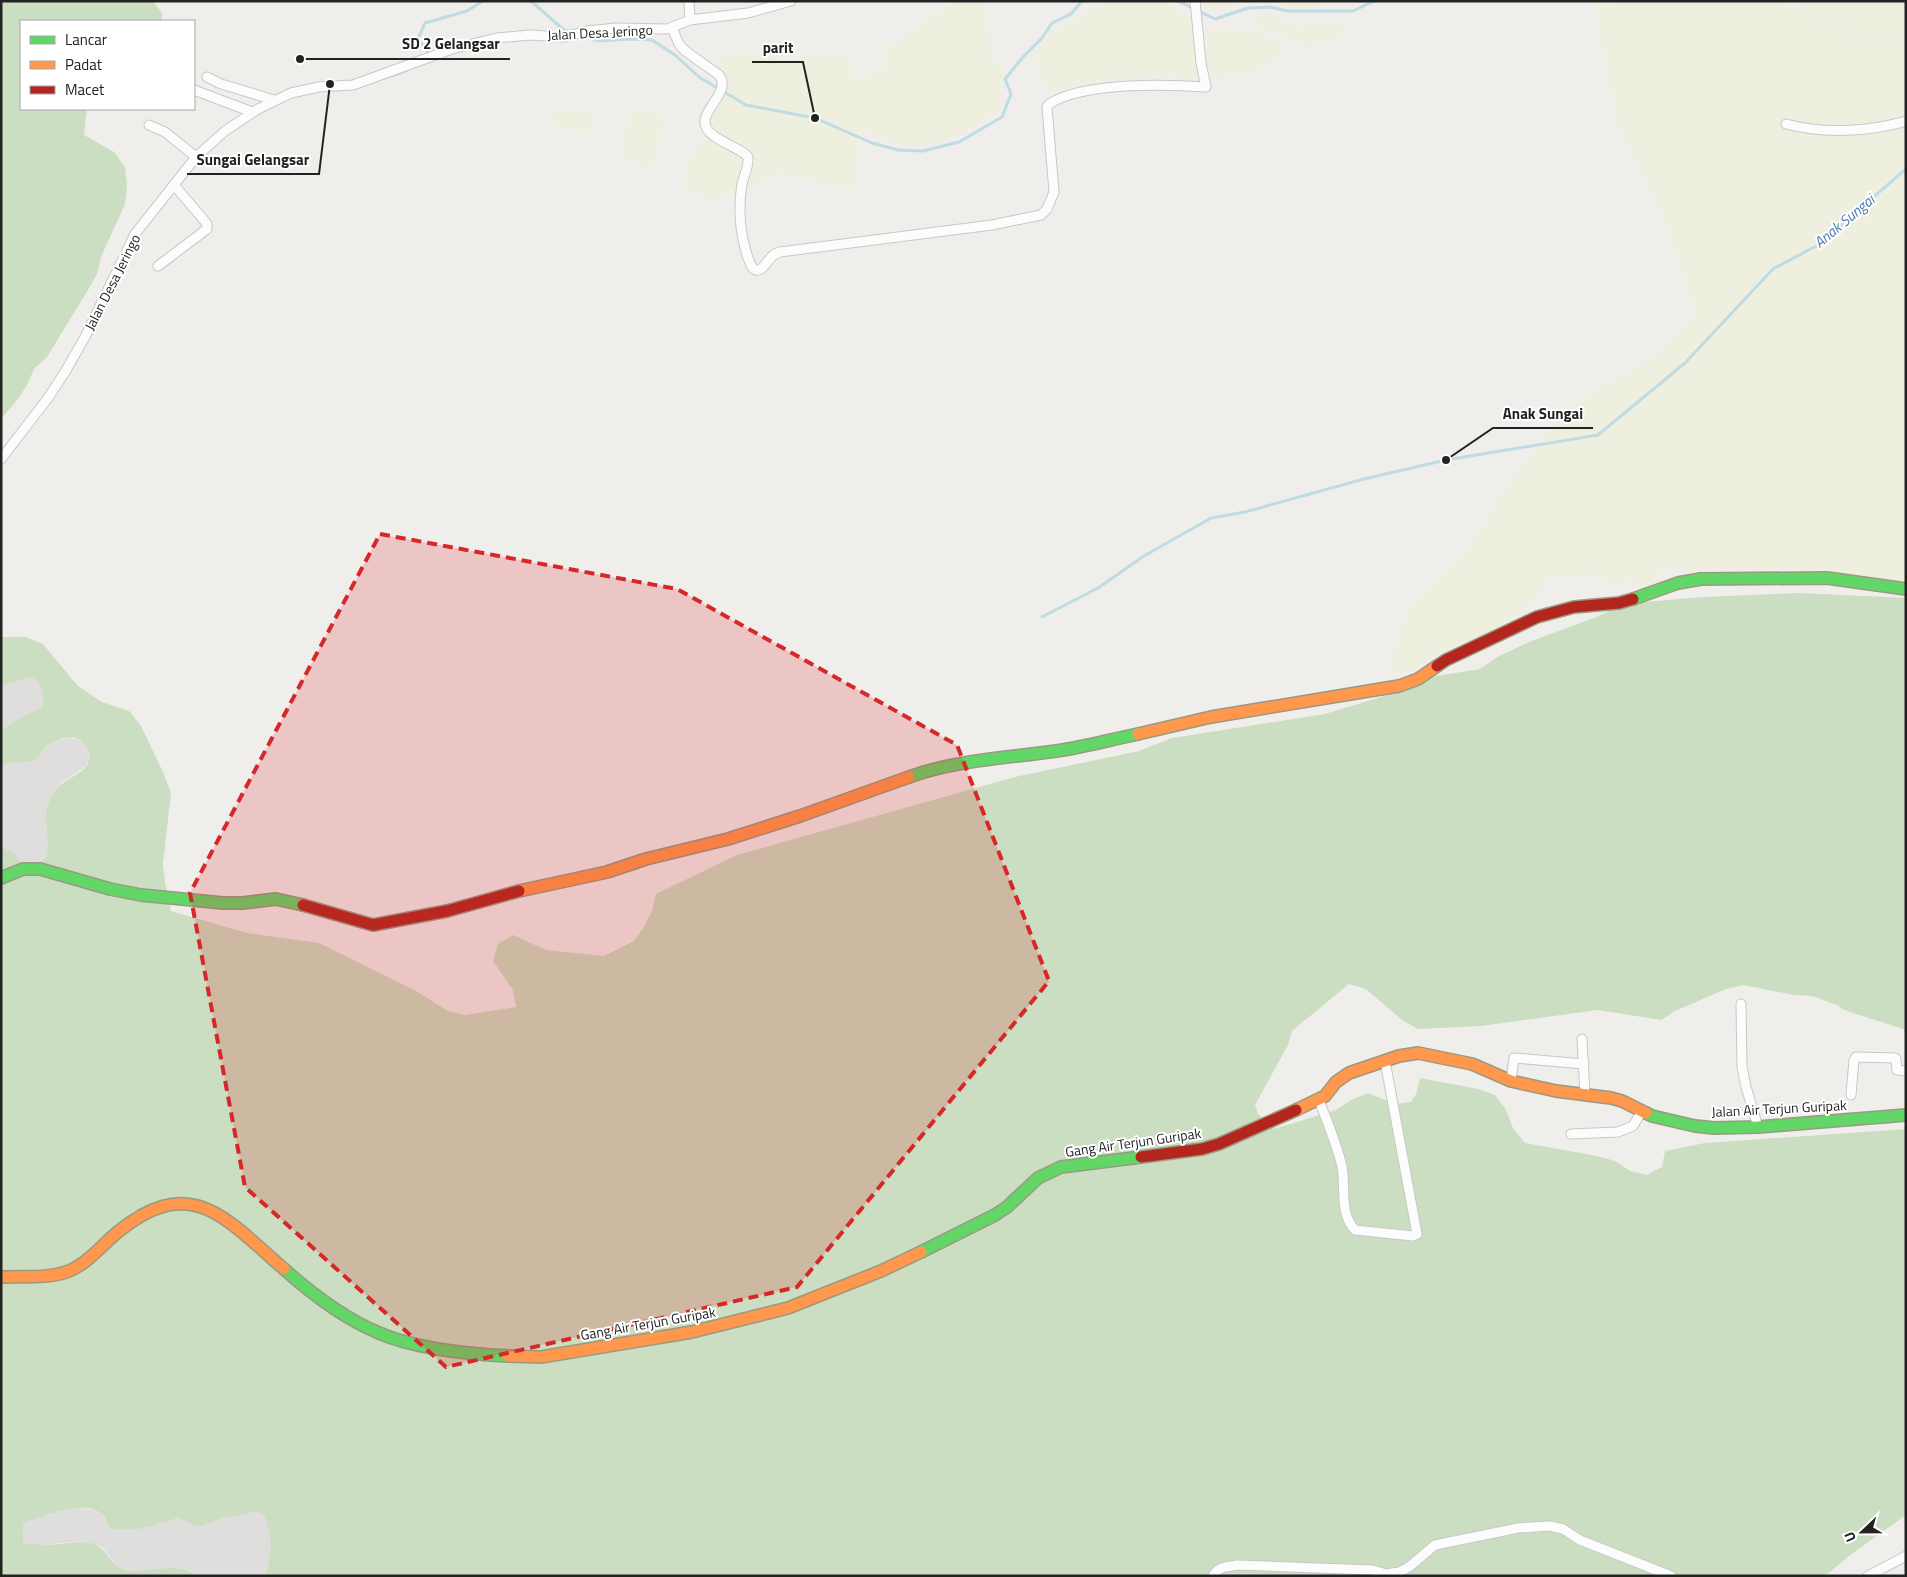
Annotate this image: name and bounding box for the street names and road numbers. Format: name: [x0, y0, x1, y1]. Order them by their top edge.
street label: Jalan Desa Jeringo: [547, 19, 653, 45]
street label: Jalan Desa Jeringo: [79, 230, 145, 334]
street label: Jalan Air Terjun Guripak: [1711, 1094, 1847, 1122]
street label: Gang Air Terjun Guripak: [1064, 1122, 1203, 1162]
street label: Gang Air Terjun Guripak: [579, 1301, 718, 1345]

